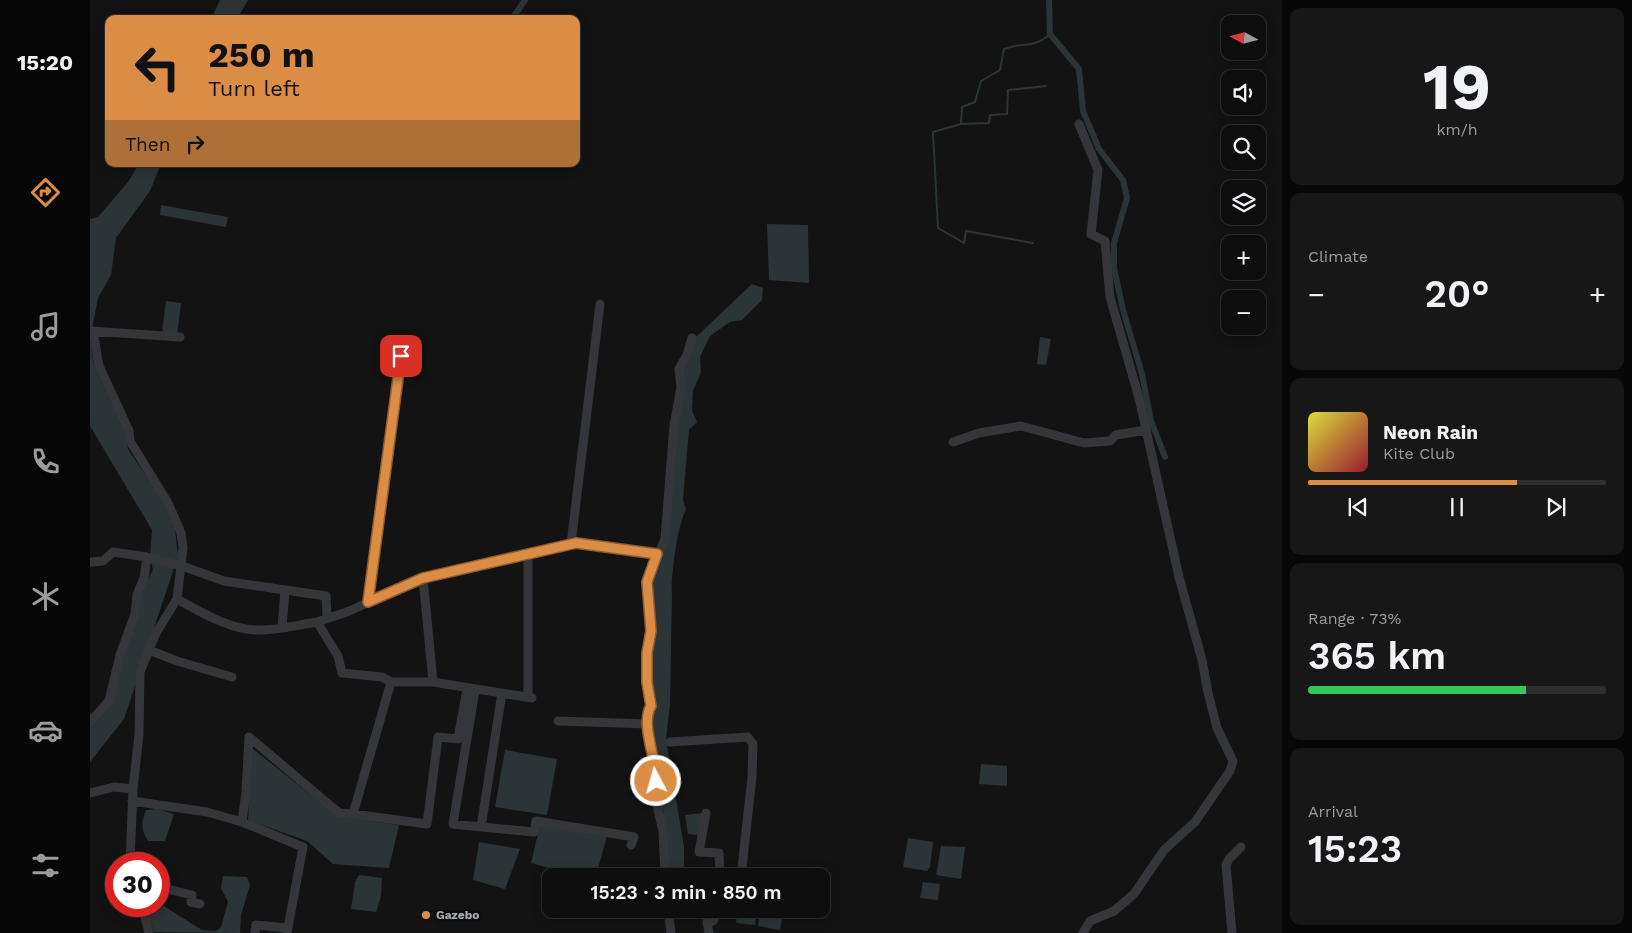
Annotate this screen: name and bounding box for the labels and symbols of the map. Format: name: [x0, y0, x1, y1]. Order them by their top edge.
north arrow: [1221, 15, 1266, 60]
pin: [380, 335, 422, 377]
position arrow: [629, 754, 681, 806]
speed limit sign: 30: [105, 852, 170, 917]
place label: Gazebo: [436, 908, 479, 922]
marker: Gazebo: [420, 909, 432, 921]

